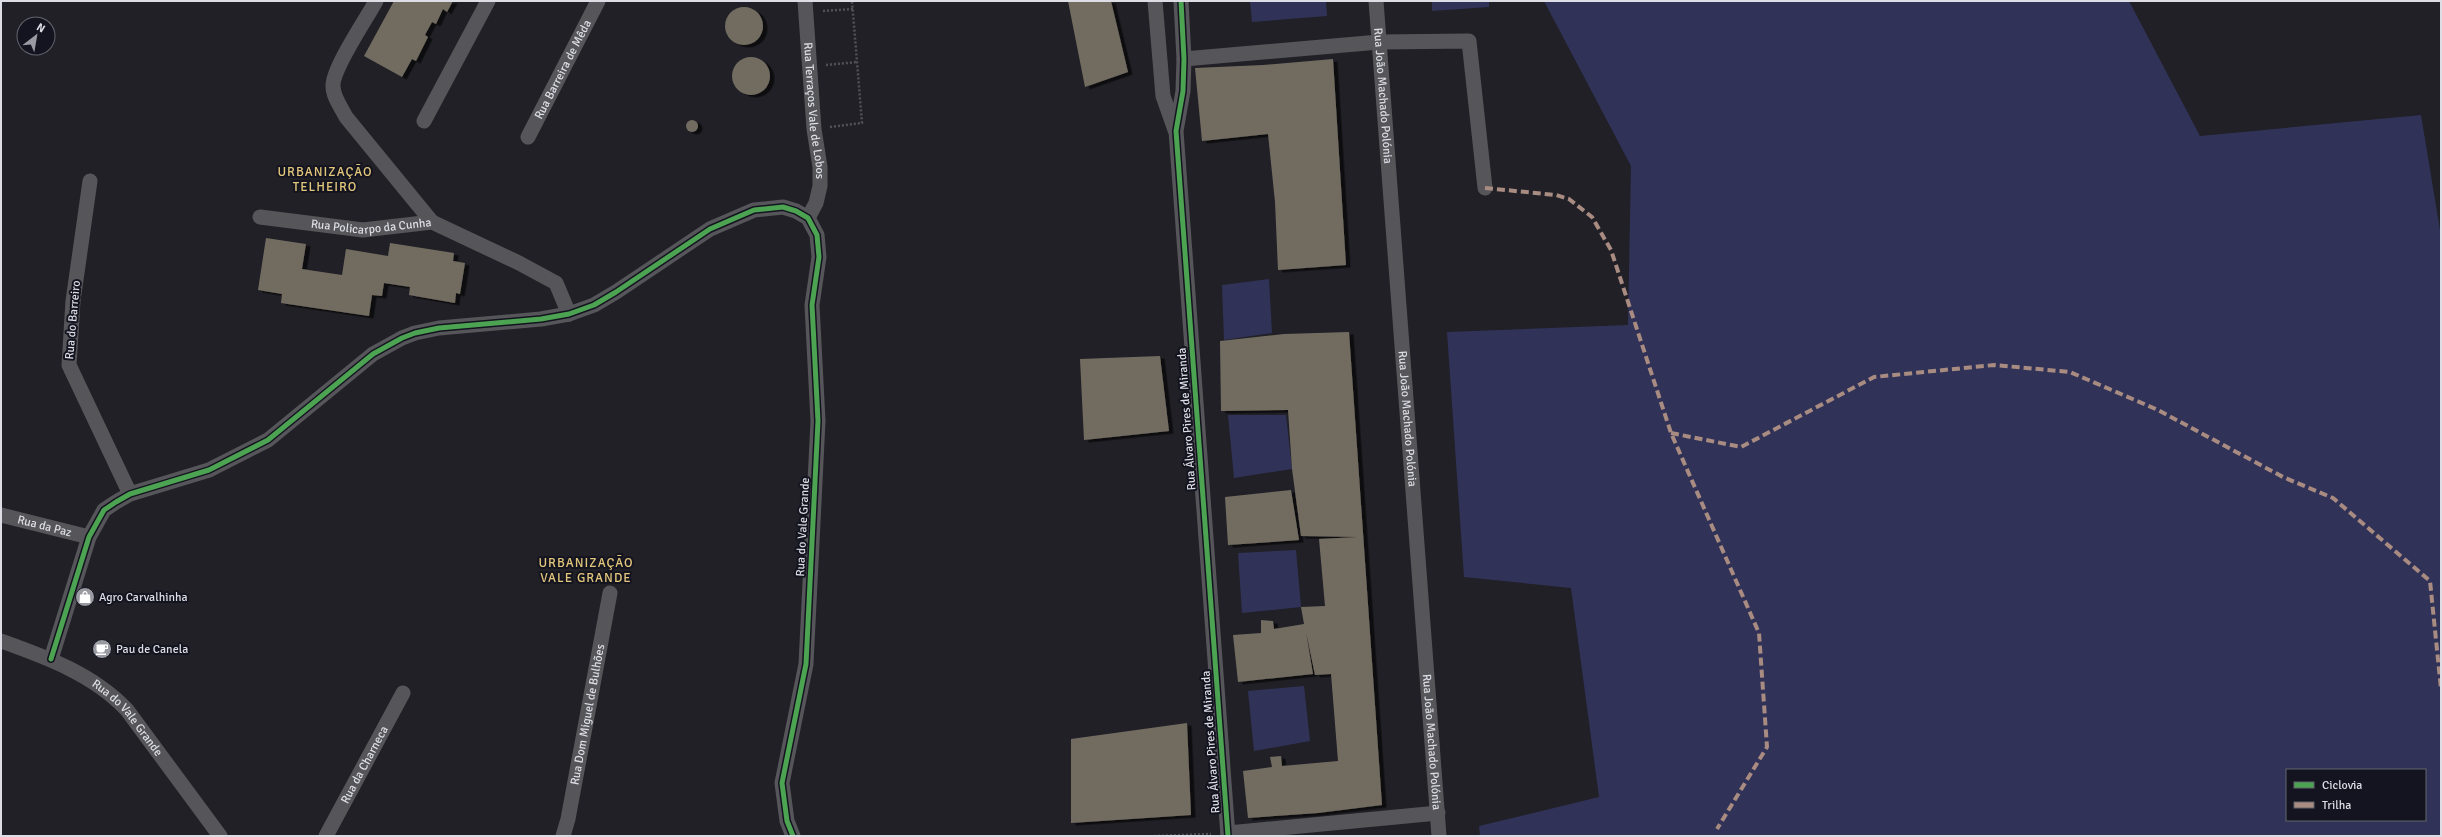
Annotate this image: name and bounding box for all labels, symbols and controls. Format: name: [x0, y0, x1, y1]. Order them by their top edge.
north arrow: [16, 16, 56, 56]
street label: Rua Barreira de Mêda: [531, 17, 595, 122]
text: N: [34, 20, 48, 35]
street label: Rua João Machado Polónia: [1371, 27, 1396, 164]
street label: Rua Terraços Vale de Lobos: [800, 42, 828, 179]
district label: URBANIZAÇÃO TELHEIRO: [277, 164, 373, 195]
street label: Rua Policarpo da Cunha: [310, 215, 432, 238]
street label: Rua do Barreiro: [62, 280, 84, 360]
street label: Rua Álvaro Pires de Miranda: [1175, 347, 1199, 491]
street label: Rua João Machado Polónia: [1395, 350, 1420, 487]
street label: Rua do Vale Grande: [793, 477, 813, 577]
street label: Rua da Paz: [16, 512, 73, 540]
district label: URBANIZAÇÃO VALE GRANDE: [538, 555, 634, 586]
shop icon: Agro Carvalhinha: [74, 586, 96, 608]
place label: Agro Carvalhinha: [99, 590, 188, 605]
cafe icon: Pau de Canela: [91, 638, 113, 660]
place label: Pau de Canela: [116, 642, 188, 657]
street label: Rua Dom Miguel de Bulhões: [567, 643, 608, 786]
street label: Rua Álvaro Pires de Miranda: [1199, 670, 1223, 814]
street label: Rua João Machado Polónia: [1419, 673, 1445, 810]
street label: Rua do Vale Grande: [89, 676, 166, 759]
street label: Rua da Charneca: [337, 723, 391, 806]
legend: [2286, 769, 2426, 821]
text: Ciclovia: [2322, 778, 2362, 793]
text: Trilha: [2322, 798, 2351, 813]

